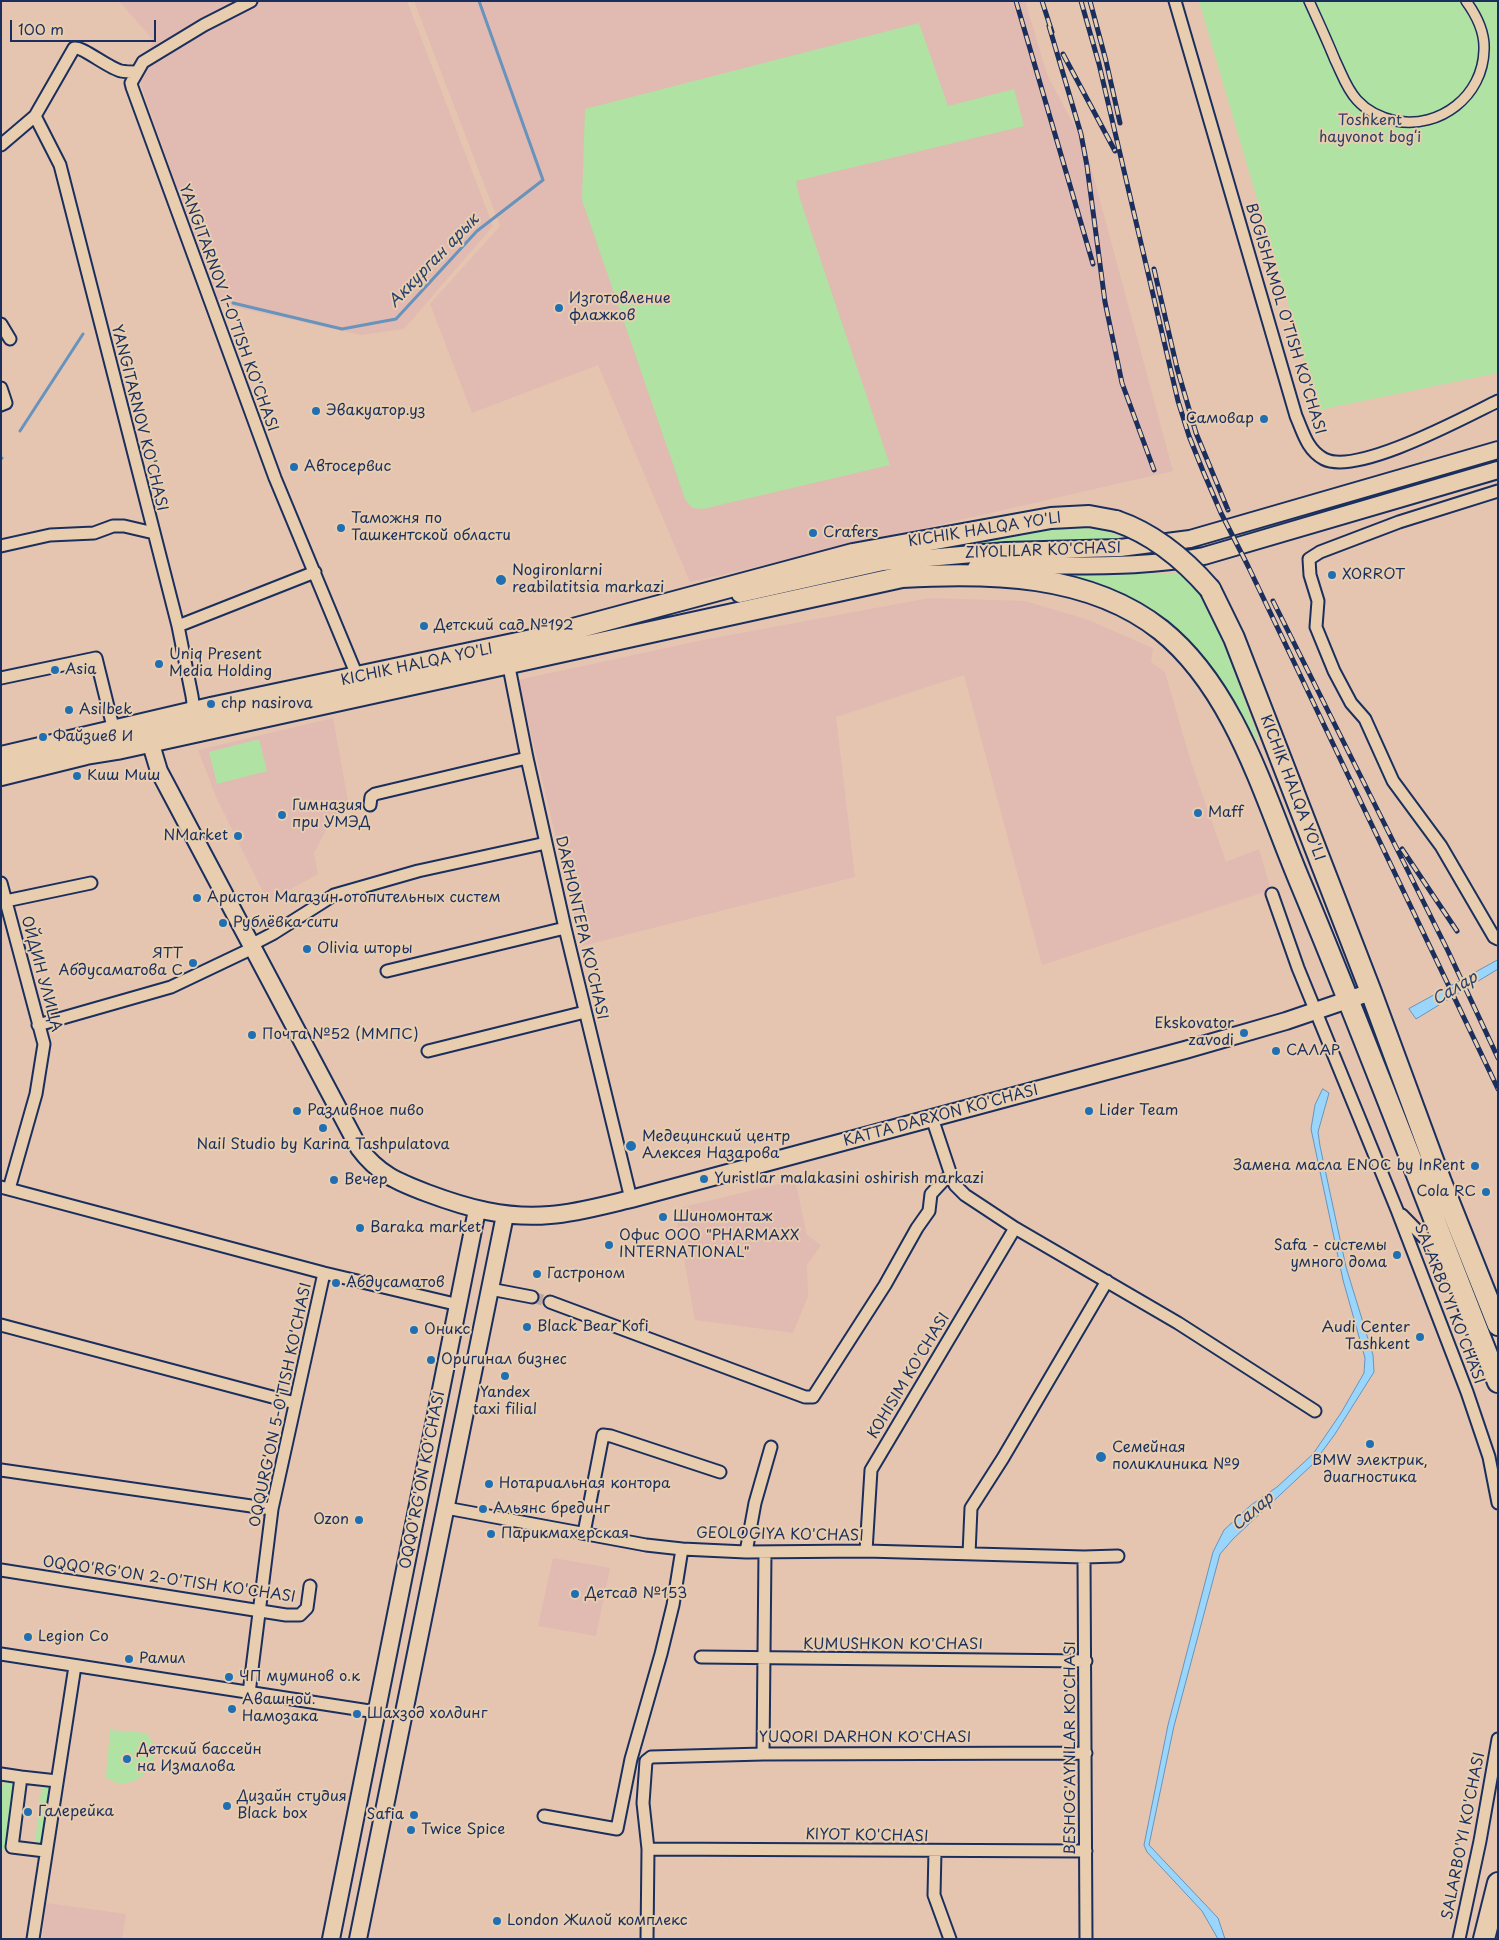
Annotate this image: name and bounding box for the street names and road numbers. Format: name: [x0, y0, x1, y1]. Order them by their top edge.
street label: YANGITARNOV 1-O'TISH KO'CHASI: [175, 182, 281, 434]
street label: BOGISHAMOL O'TISH KO'CHASI: [1241, 201, 1329, 437]
street label: YANGITARNOV KO'CHASI: [107, 323, 171, 513]
street label: KICHIK HALQA YO'LI: [907, 509, 1063, 551]
street label: ZIYOLILAR KO'CHASI: [965, 539, 1121, 563]
street label: KICHIK HALQA YO'LI: [339, 640, 495, 690]
street label: KICHIK HALQA YO'LI: [1256, 712, 1328, 864]
street label: DARHONTEPA KO'CHASI: [551, 834, 611, 1022]
street label: ОЙДИН УЛИЦА: [17, 914, 65, 1034]
street label: KATTA DARXON KO'CHASI: [842, 1081, 1040, 1151]
street label: SALARBO'YI KO'CHASI: [1410, 1221, 1488, 1387]
street label: OQQURG'ON 5-O'TISH KO'CHASI: [246, 1281, 316, 1529]
street label: KOHISIM KO'CHASI: [864, 1310, 954, 1442]
street label: OQQO'RG'ON KO'CHASI: [397, 1389, 449, 1571]
street label: GEOLOGIYA KO'CHASI: [696, 1525, 864, 1545]
street label: OQQO'RG'ON 2-O'TISH KO'CHASI: [41, 1553, 297, 1607]
street label: KUMUSHKON KO'CHASI: [803, 1636, 983, 1654]
street label: BESHOG'AYNILAR KO'CHASI: [1062, 1641, 1080, 1855]
street label: YUQORI DARHON KO'CHASI: [759, 1729, 971, 1747]
street label: SALARBO'YI KO'CHASI: [1439, 1751, 1489, 1921]
street label: KIYOT KO'CHASI: [805, 1826, 929, 1846]

